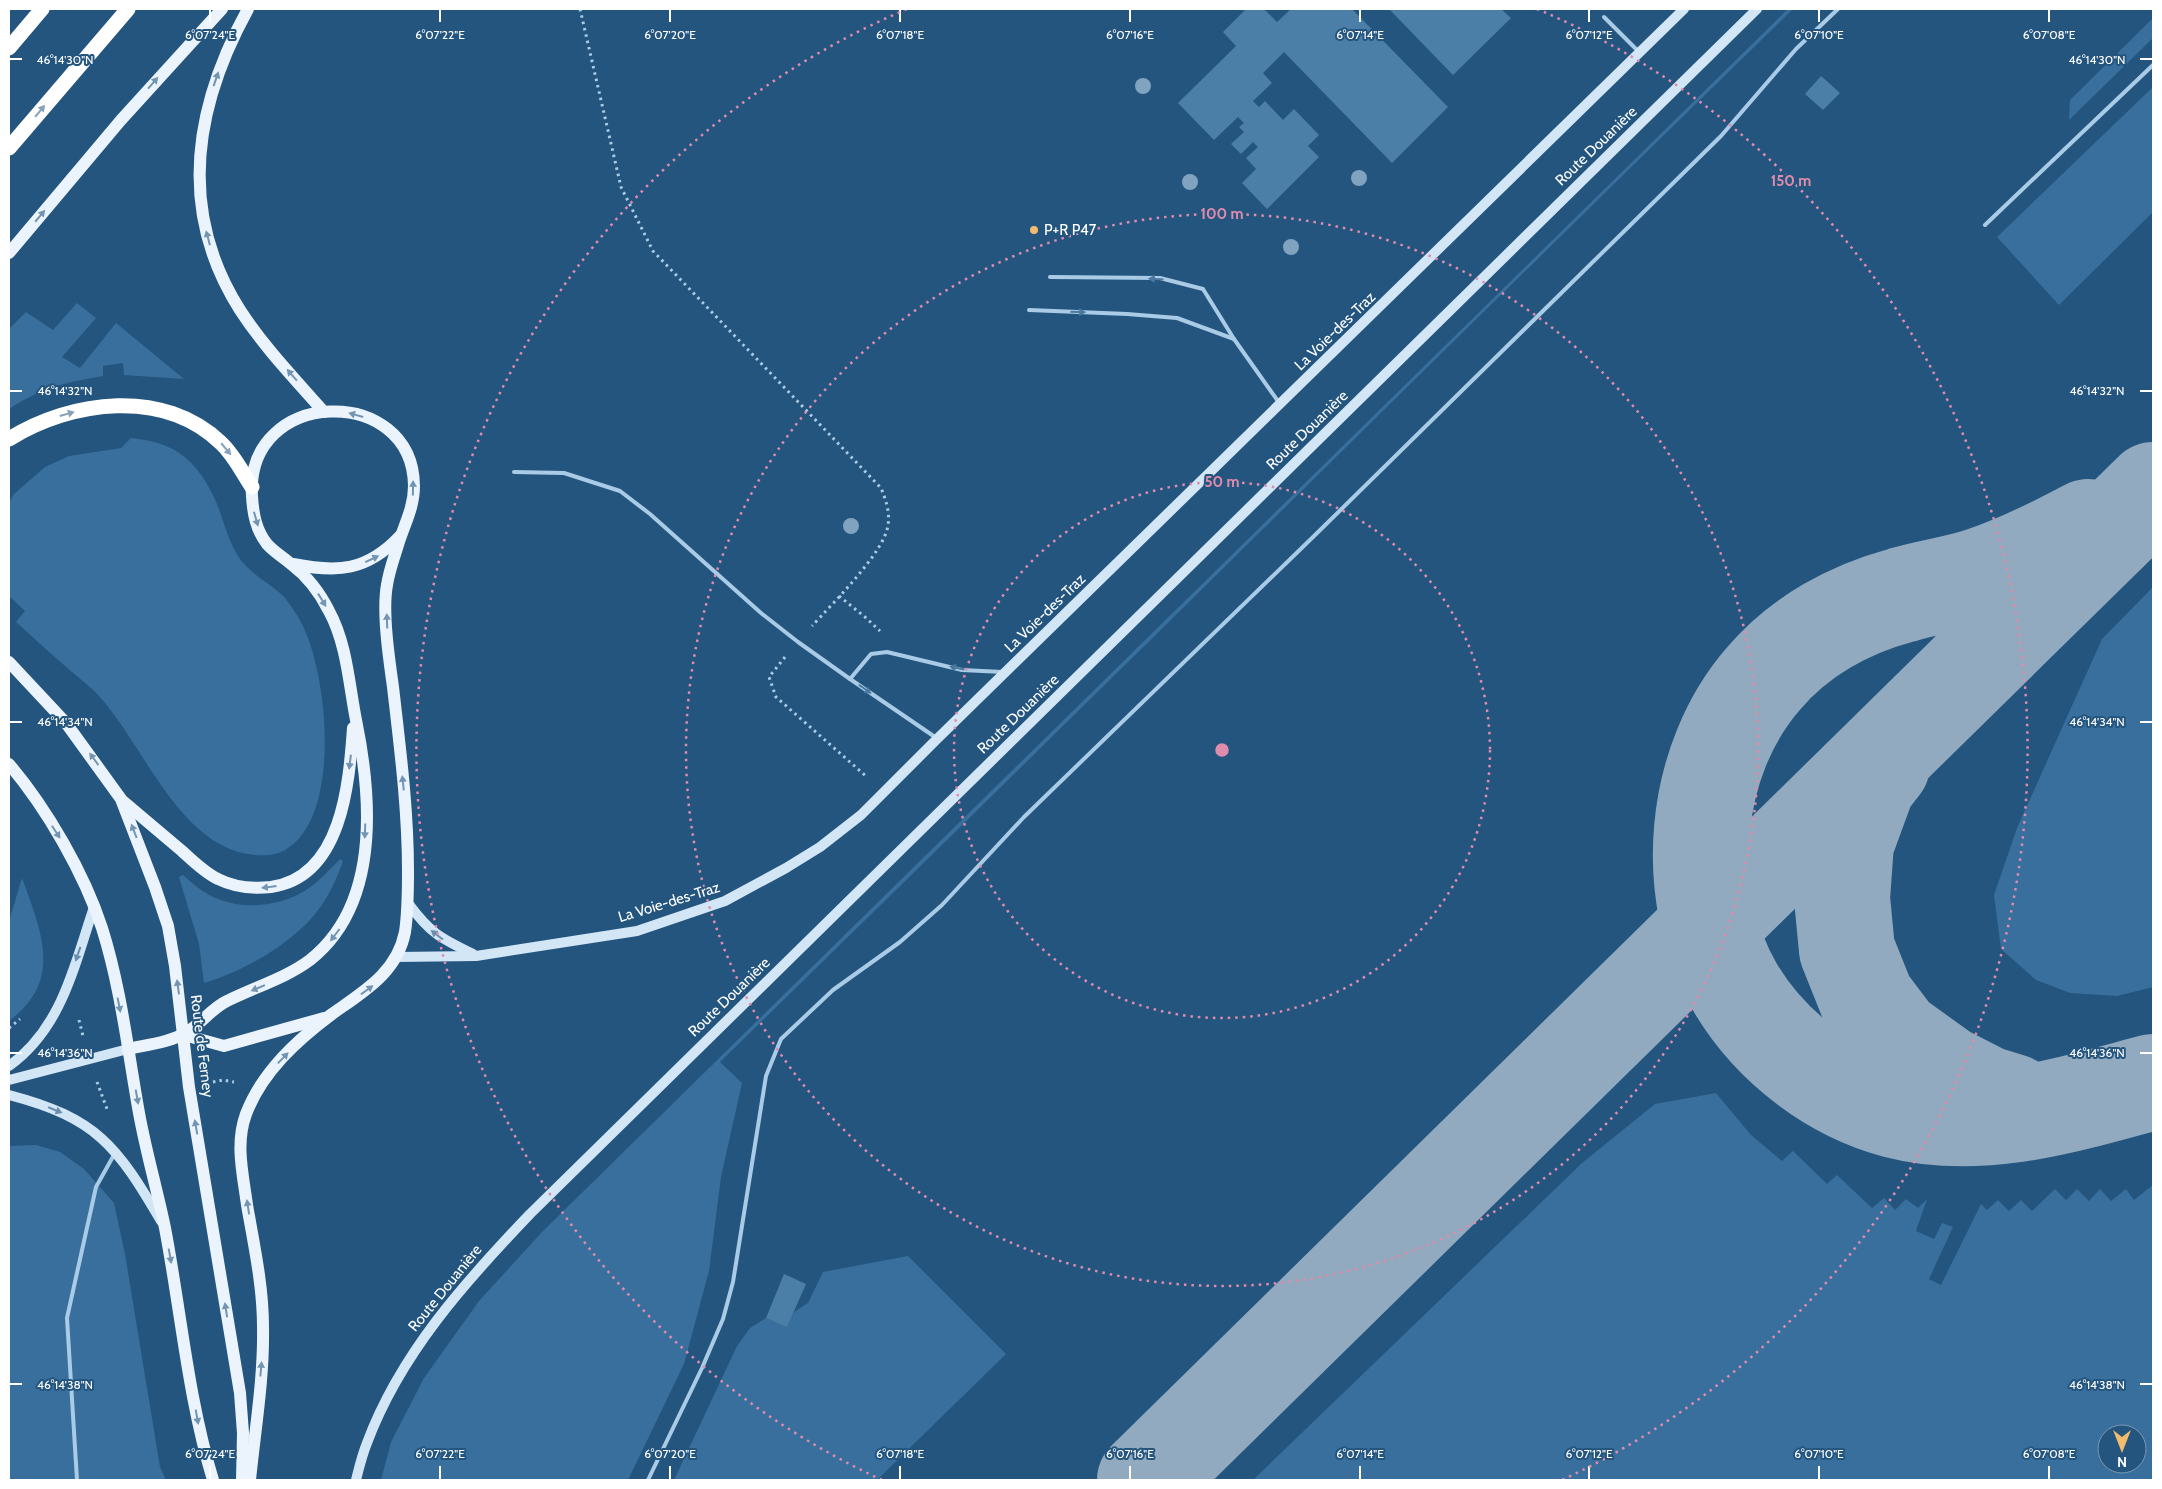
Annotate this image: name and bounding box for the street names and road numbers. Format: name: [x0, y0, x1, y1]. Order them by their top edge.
street label: Route Douanière: [1551, 102, 1641, 189]
street label: La Voie-des-Traz: [1291, 288, 1379, 374]
street label: Route Douanière: [1262, 386, 1352, 473]
street label: La Voie-des-Traz: [1001, 570, 1089, 656]
street label: Route Douanière: [973, 670, 1063, 757]
street label: La Voie-des-Traz: [616, 878, 722, 926]
street label: Route Douanière: [684, 953, 774, 1040]
street label: Route de Ferney: [187, 994, 217, 1099]
street label: Route Douanière: [404, 1241, 486, 1335]

